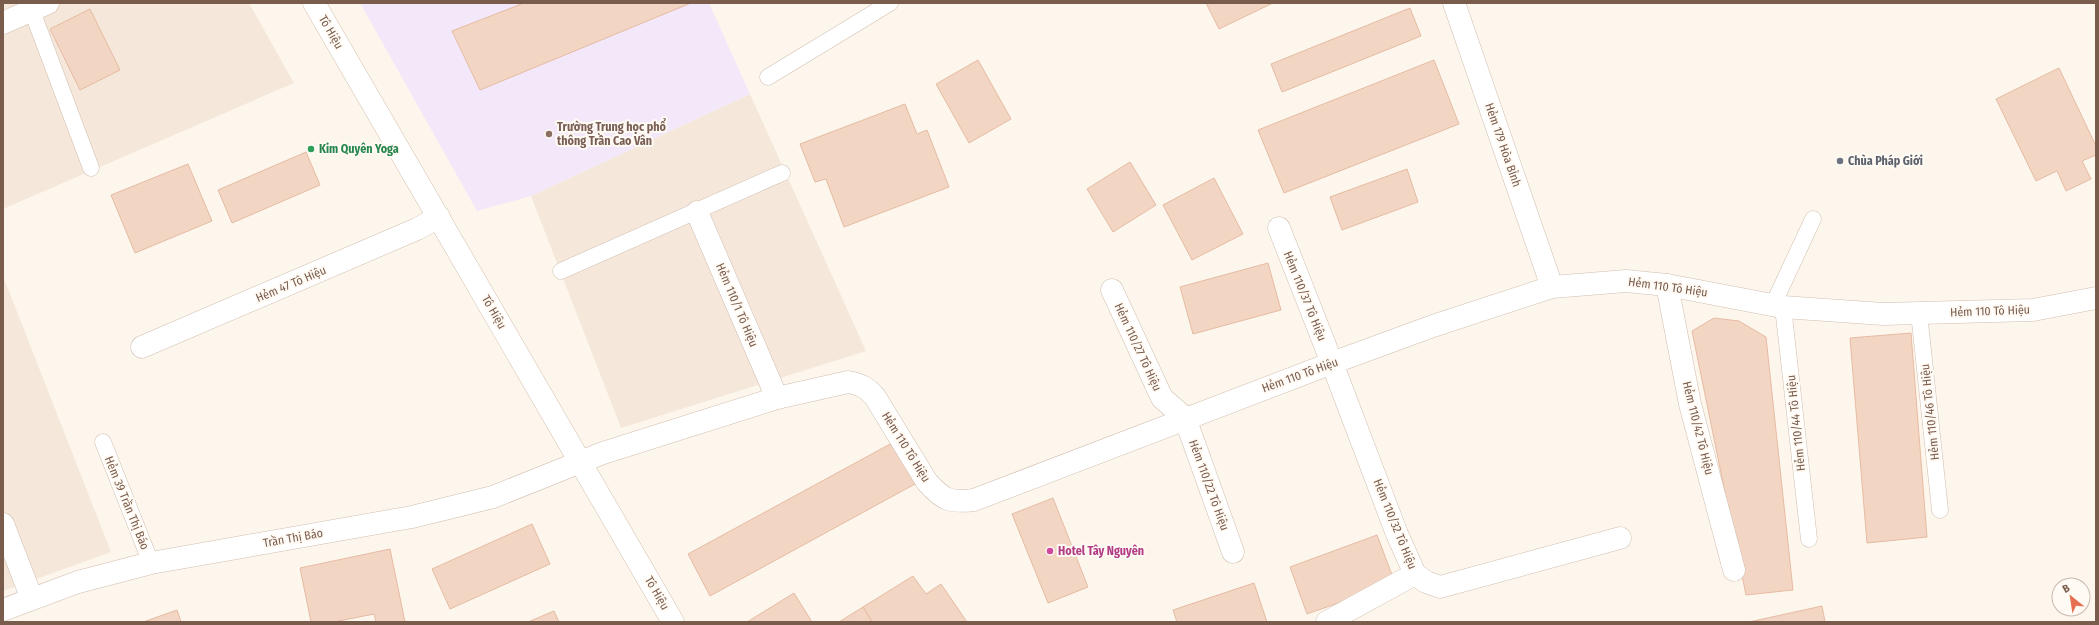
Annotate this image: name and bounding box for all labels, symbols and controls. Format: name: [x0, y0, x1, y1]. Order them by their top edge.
street label: Tô Hiệu: [316, 13, 346, 51]
street label: Hẻm 179 Hòa BÌnh: [1482, 101, 1525, 189]
place label: Trường Trung học phổ thông Trần Cao Vân: [557, 118, 667, 148]
marker: Trường Trung học phổ thông Trần Cao Vân: [544, 129, 554, 139]
place label: Kim Quyên Yoga: [319, 142, 399, 156]
marker: Kim Quyên Yoga: [306, 144, 316, 154]
place label: Chùa Pháp Giới: [1848, 154, 1923, 168]
marker: Chùa Pháp Giới: [1835, 156, 1845, 166]
street label: Hẻm 110/37 Tô Hiệu: [1281, 249, 1329, 343]
street label: Hẻm 110/1 Tô Hiệu: [713, 261, 761, 349]
street label: Hẻm 47 Tô Hiệu: [254, 263, 328, 305]
street label: Hẻm 110 Tô Hiệu: [1627, 274, 1709, 300]
street label: Tô Hiệu: [479, 293, 509, 331]
street label: Hẻm 110/27 Tô Hiệu: [1112, 301, 1164, 393]
street label: Hẻm 110 Tô Hiệu: [1950, 303, 2030, 319]
street label: Hẻm 110 Tô Hiệu: [1260, 355, 1340, 395]
street label: Hẻm 110/46 Tô Hiệu: [1918, 363, 1942, 461]
street label: Hẻm 110/44 Tô Hiệu: [1784, 374, 1808, 472]
street label: Hẻm 110/42 Tô Hiệu: [1680, 380, 1716, 476]
street label: Hẻm 110 Tô Hiệu: [879, 409, 933, 485]
street label: Hẻm 110/22 Tô Hiệu: [1186, 438, 1232, 532]
street label: Hẻm 39 Trần Thị Báo: [102, 454, 153, 552]
street label: Hẻm 110/32 Tô Hiệu: [1371, 477, 1419, 571]
street label: Trần Thị Báo: [262, 525, 324, 550]
place label: Hotel Tây Nguyên: [1058, 544, 1144, 558]
marker: Hotel Tây Nguyên: [1045, 546, 1055, 556]
street label: Tô Hiệu: [642, 574, 672, 612]
north arrow: [2051, 577, 2091, 617]
text: B: [2060, 582, 2072, 596]

